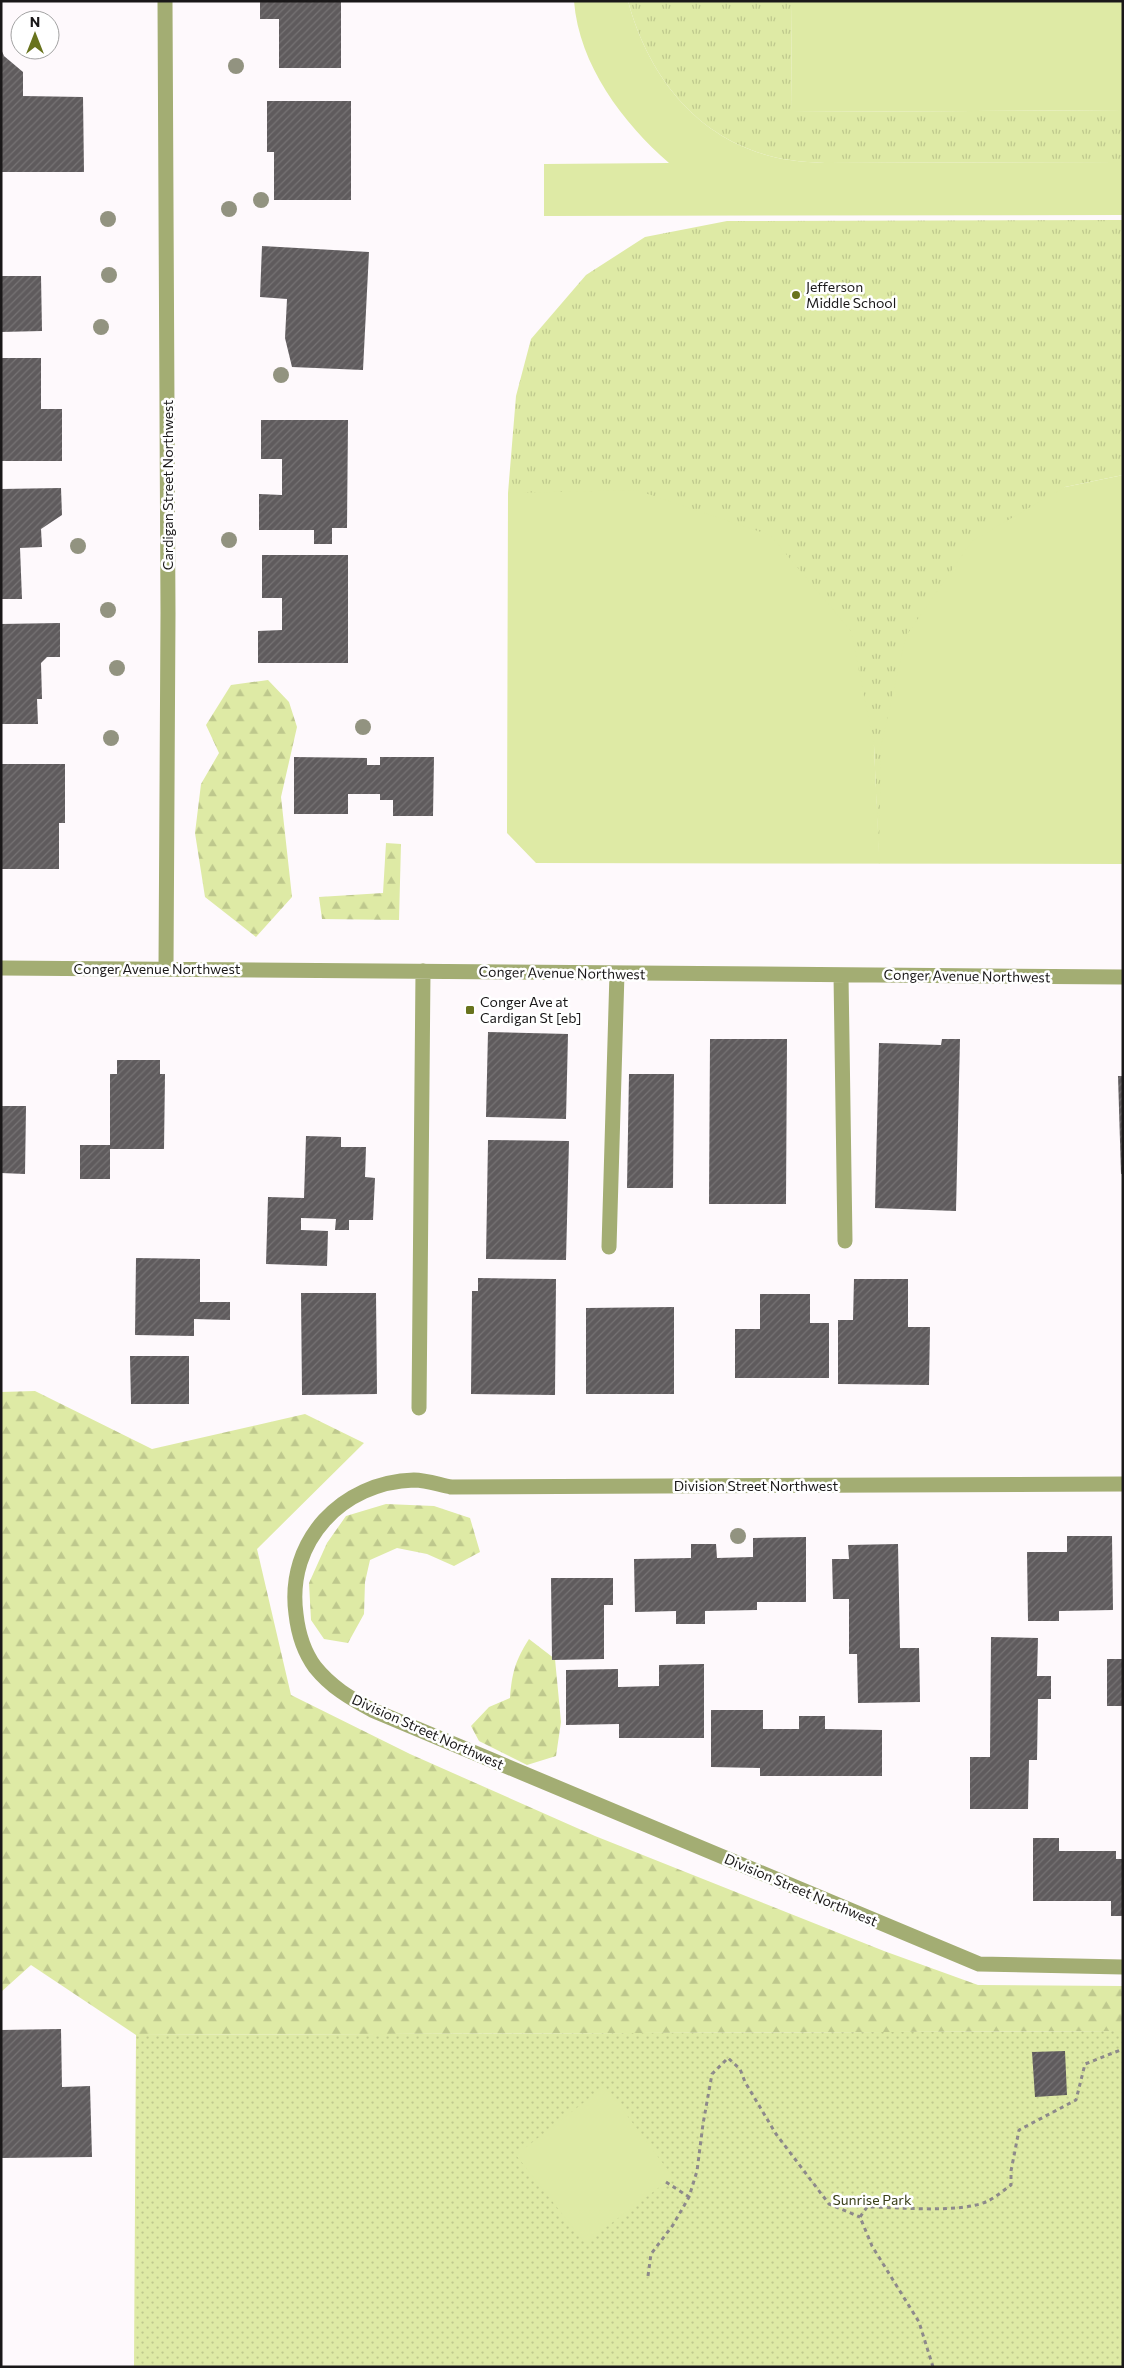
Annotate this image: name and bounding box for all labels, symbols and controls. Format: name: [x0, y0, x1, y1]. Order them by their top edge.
north arrow: [10, 10, 60, 60]
text: N: [30, 13, 40, 30]
place label: Jefferson Middle School: [806, 278, 896, 311]
marker: Jefferson Middle School: [790, 289, 802, 301]
street label: Cardigan Street Northwest: [159, 400, 176, 570]
street label: Conger Avenue Northwest: [74, 960, 241, 977]
street label: Conger Avenue Northwest: [478, 963, 646, 982]
street label: Conger Avenue Northwest: [883, 966, 1051, 985]
place label: Conger Ave at Cardigan St [eb]: [480, 993, 581, 1026]
marker: Conger Ave at Cardigan St [eb]: [464, 1004, 476, 1016]
street label: Division Street Northwest: [674, 1477, 839, 1494]
street label: Division Street Northwest: [350, 1690, 507, 1773]
street label: Division Street Northwest: [722, 1850, 880, 1930]
park label: Sunrise Park: [833, 2191, 912, 2208]

